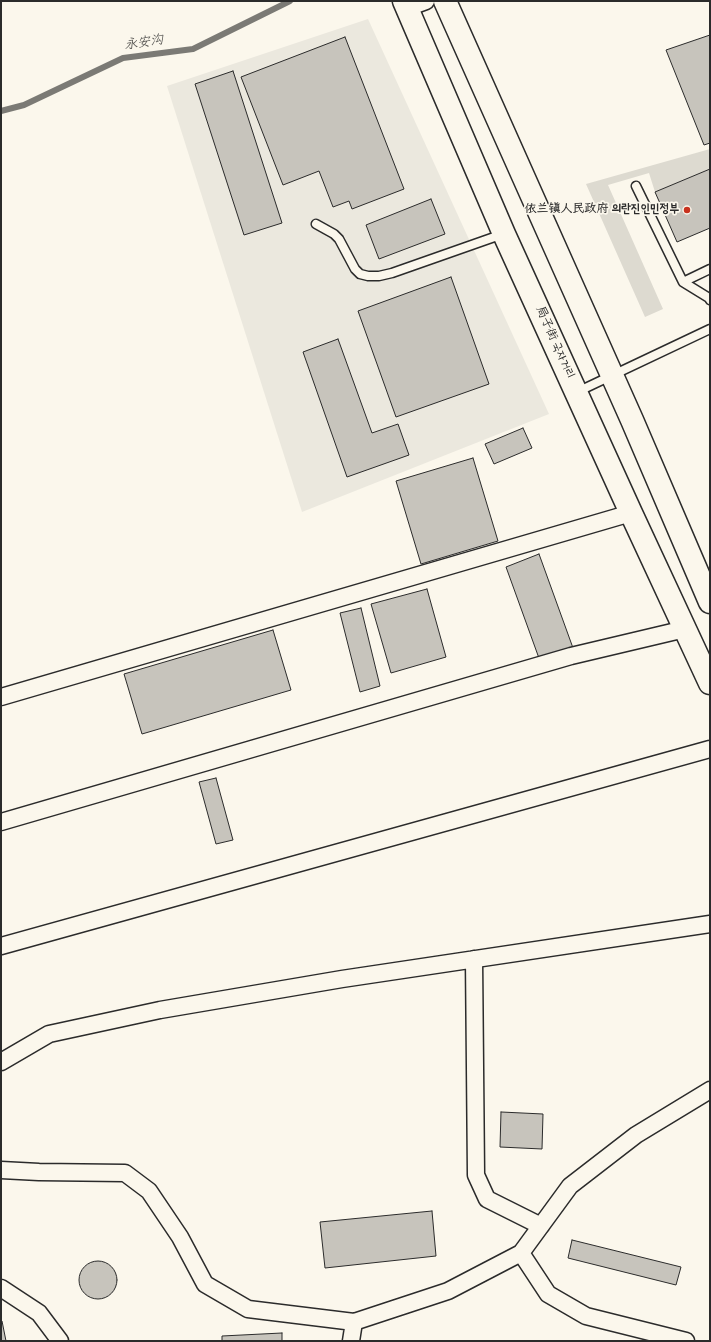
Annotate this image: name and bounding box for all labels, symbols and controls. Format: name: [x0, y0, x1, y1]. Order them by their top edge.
water label: 永安沟: [124, 34, 164, 54]
place label: 依兰镇人民政府 의란진인민정부: [525, 203, 679, 217]
marker: 依兰镇人民政府 의란진인민정부: [682, 205, 692, 215]
street label: 局子街 국자거리: [532, 305, 576, 381]

